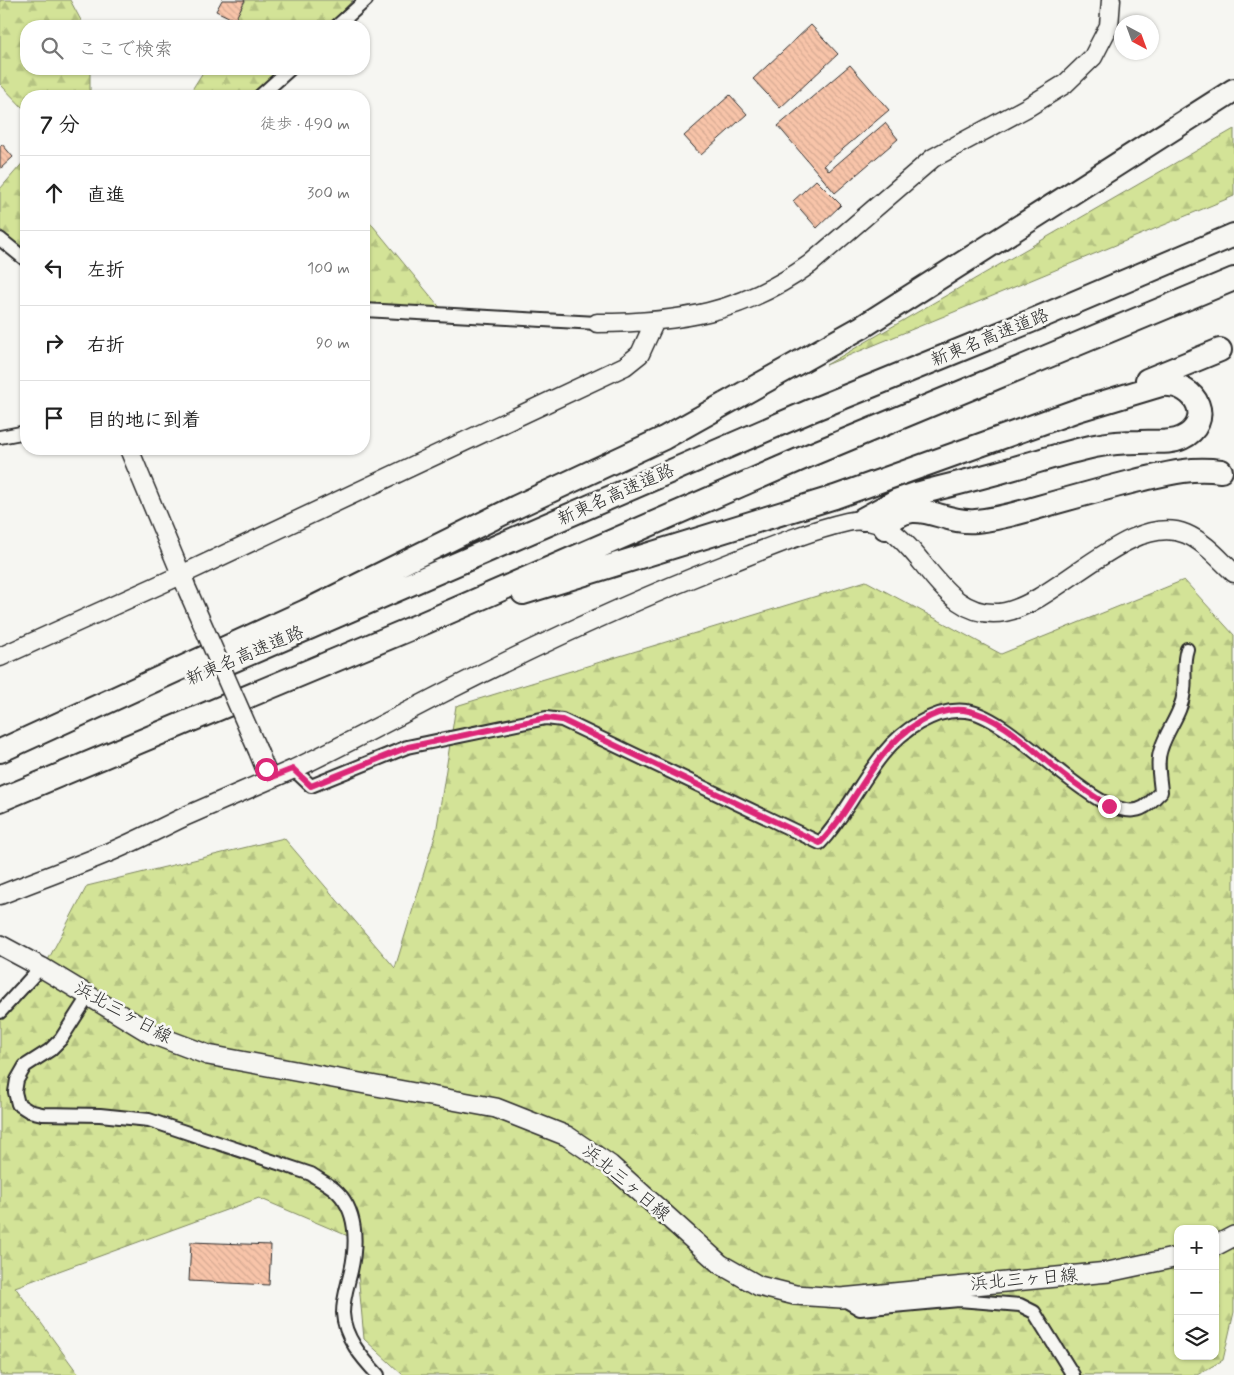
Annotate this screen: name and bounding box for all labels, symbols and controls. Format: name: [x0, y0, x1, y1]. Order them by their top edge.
north arrow: [1114, 15, 1159, 60]
search box: [20, 20, 370, 75]
icon: search: [38, 34, 66, 62]
text: ここで検索: [78, 37, 173, 62]
text: 7 分: [40, 111, 79, 139]
text: 徒歩 · 490 m: [260, 114, 350, 135]
icon: ahead: [40, 179, 68, 207]
text: 直進: [87, 183, 125, 208]
text: 300 m: [307, 183, 350, 204]
icon: left: [40, 254, 68, 282]
text: 左折: [87, 258, 125, 283]
text: 100 m: [307, 258, 350, 279]
street label: 新東名高速道路: [927, 303, 1053, 373]
icon: right: [40, 329, 68, 357]
text: 右折: [87, 333, 125, 358]
text: 90 m: [316, 333, 350, 354]
icon: arrive: [40, 404, 68, 432]
text: 目的地に到着: [87, 408, 201, 433]
street label: 新東名高速道路: [554, 458, 678, 532]
street label: 新東名高速道路: [182, 620, 308, 692]
route start: [255, 758, 278, 781]
route end: [1098, 795, 1121, 818]
street label: 浜北三ヶ日線: [70, 976, 176, 1050]
street label: 浜北三ヶ日線: [577, 1139, 675, 1227]
map controls: [1174, 1225, 1219, 1360]
button: +: [1174, 1225, 1219, 1270]
street label: 浜北三ヶ日線: [969, 1263, 1079, 1297]
button: −: [1174, 1270, 1219, 1315]
button: layers: [1174, 1315, 1219, 1360]

